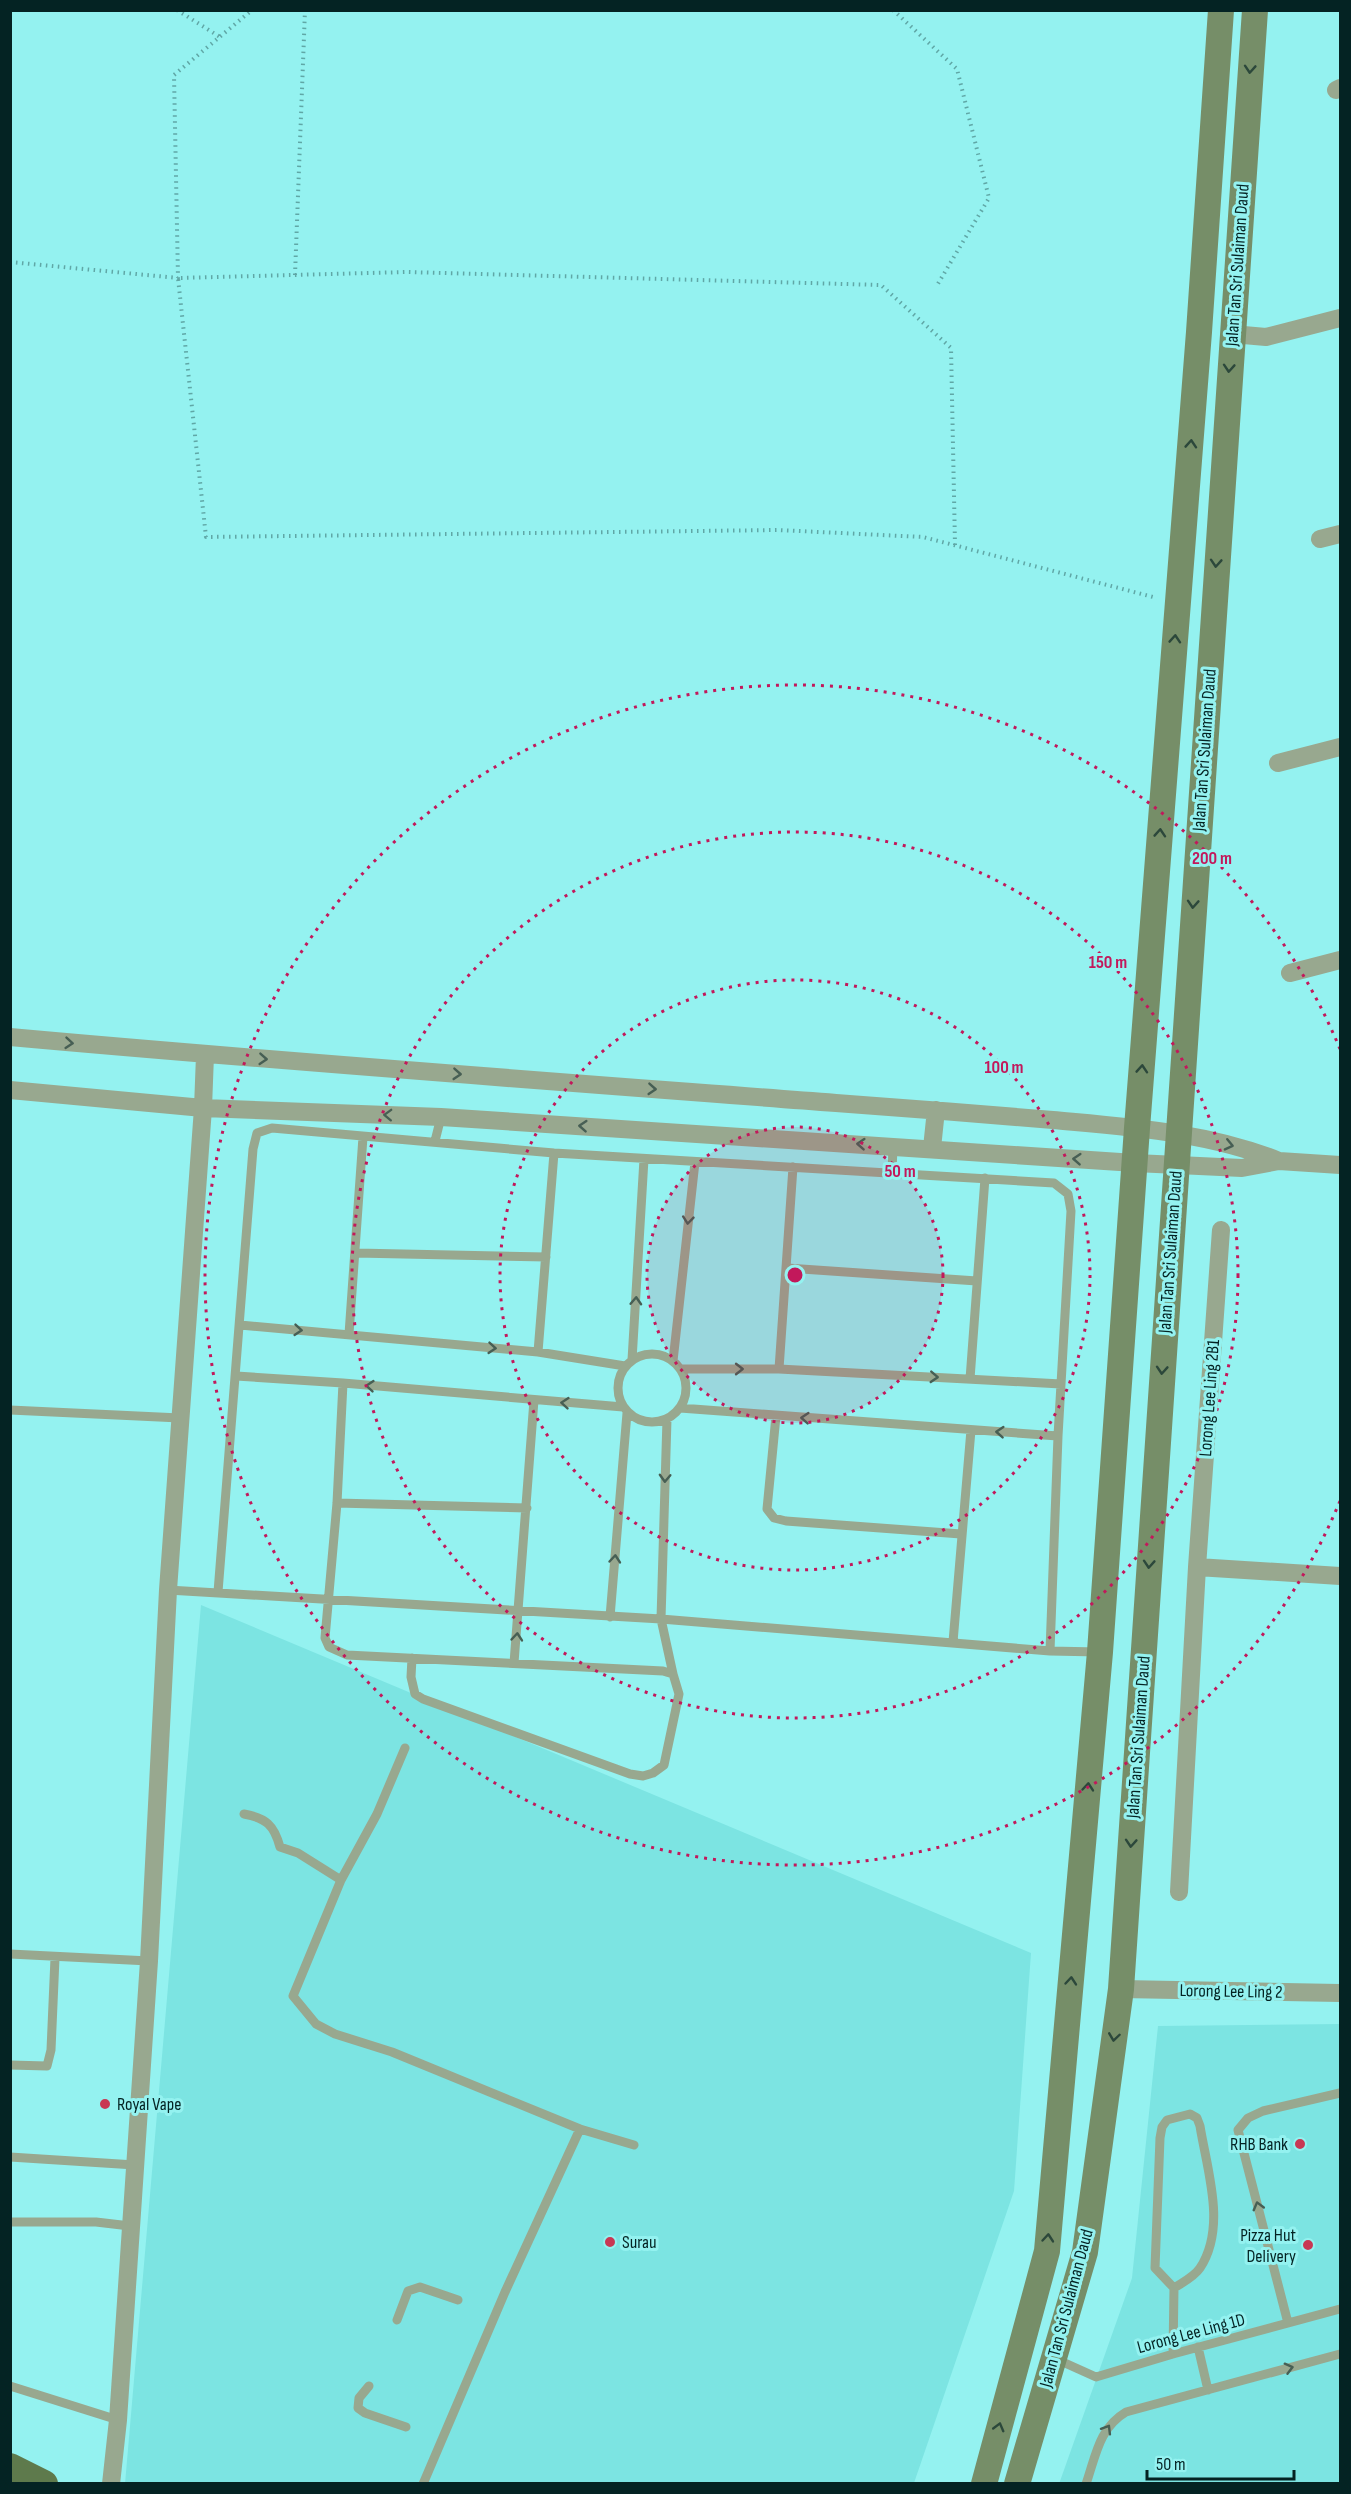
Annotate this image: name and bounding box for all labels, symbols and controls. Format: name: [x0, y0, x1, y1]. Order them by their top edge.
one-way arrow: [1244, 64, 1257, 73]
street label: Jalan Tan Sri Sulaiman Daud: [1221, 183, 1254, 348]
one-way arrow: [1223, 364, 1236, 373]
one-way arrow: [1184, 440, 1197, 449]
one-way arrow: [1210, 558, 1223, 567]
one-way arrow: [1169, 634, 1182, 643]
street label: Jalan Tan Sri Sulaiman Daud: [1188, 668, 1221, 833]
one-way arrow: [1153, 829, 1166, 838]
text: 200 m: [1192, 848, 1232, 869]
one-way arrow: [1187, 899, 1200, 908]
text: 150 m: [1089, 952, 1127, 973]
one-way arrow: [64, 1036, 73, 1049]
one-way arrow: [259, 1053, 268, 1066]
text: 100 m: [985, 1057, 1024, 1078]
one-way arrow: [1135, 1065, 1148, 1074]
one-way arrow: [453, 1067, 462, 1080]
one-way arrow: [647, 1082, 656, 1095]
one-way arrow: [384, 1108, 393, 1121]
one-way arrow: [578, 1120, 587, 1133]
one-way arrow: [857, 1138, 866, 1151]
one-way arrow: [1224, 1138, 1234, 1151]
one-way arrow: [1072, 1153, 1081, 1166]
text: 50 m: [884, 1161, 916, 1182]
street label: Jalan Tan Sri Sulaiman Daud: [1154, 1170, 1187, 1335]
one-way arrow: [682, 1216, 695, 1225]
centre of rings: [785, 1265, 805, 1285]
one-way arrow: [629, 1297, 642, 1306]
one-way arrow: [293, 1323, 303, 1336]
street label: Lorong Lee Ling 2B1: [1195, 1338, 1224, 1457]
one-way arrow: [488, 1341, 497, 1354]
one-way arrow: [734, 1363, 743, 1375]
one-way arrow: [1156, 1365, 1169, 1374]
one-way arrow: [929, 1371, 938, 1384]
one-way arrow: [366, 1380, 375, 1393]
one-way arrow: [560, 1397, 569, 1410]
one-way arrow: [801, 1411, 810, 1424]
one-way arrow: [995, 1425, 1004, 1438]
one-way arrow: [659, 1473, 672, 1482]
one-way arrow: [608, 1554, 621, 1563]
one-way arrow: [1143, 1560, 1156, 1569]
one-way arrow: [510, 1632, 523, 1642]
street label: Jalan Tan Sri Sulaiman Daud: [1122, 1655, 1155, 1820]
one-way arrow: [1081, 1783, 1094, 1792]
one-way arrow: [1124, 1838, 1137, 1847]
one-way arrow: [1064, 1977, 1077, 1986]
street label: Lorong Lee Ling 2: [1179, 1980, 1283, 2003]
one-way arrow: [1109, 2032, 1121, 2041]
place label: Royal Vape: [117, 2094, 181, 2115]
marker: Royal Vape: [98, 2097, 112, 2111]
place label: RHB Bank: [1230, 2134, 1288, 2155]
marker: RHB Bank: [1293, 2137, 1307, 2151]
one-way arrow: [1252, 2201, 1265, 2211]
place label: Pizza Hut Delivery: [1240, 2225, 1296, 2267]
street label: Jalan Tan Sri Sulaiman Daud: [1035, 2227, 1098, 2390]
place label: Surau: [622, 2232, 657, 2253]
one-way arrow: [1041, 2234, 1054, 2243]
marker: Surau: [603, 2235, 617, 2249]
marker: Pizza Hut Delivery: [1301, 2238, 1315, 2252]
street label: Lorong Lee Ling 1D: [1135, 2309, 1247, 2358]
one-way arrow: [1283, 2363, 1293, 2376]
one-way arrow: [992, 2422, 1004, 2433]
one-way arrow: [1100, 2425, 1111, 2436]
scale bar: [1147, 2443, 1294, 2481]
text: 50 m: [1156, 2454, 1186, 2475]

